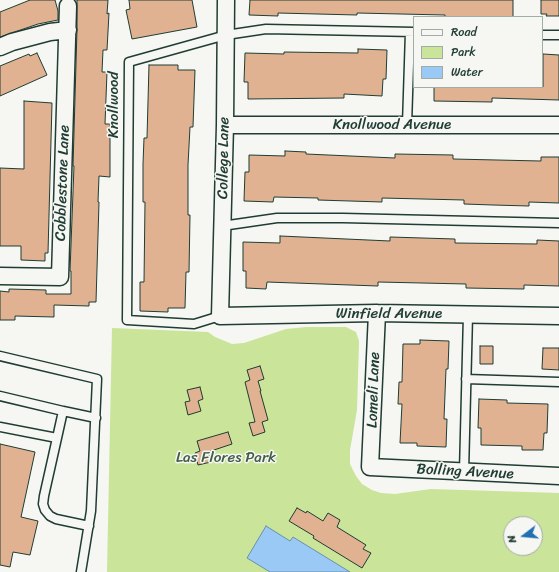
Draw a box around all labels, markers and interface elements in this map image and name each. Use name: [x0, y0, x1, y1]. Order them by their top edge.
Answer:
legend: [413, 16, 543, 88]
text: Road: [451, 21, 477, 43]
text: Park: [451, 41, 476, 63]
text: Water: [451, 61, 483, 83]
street label: Knollwood: [105, 72, 123, 138]
street label: Knollwood Avenue: [333, 116, 451, 134]
street label: College Lane: [214, 117, 234, 199]
street label: Cobblestone Lane: [52, 125, 74, 241]
street label: Winfield Avenue: [336, 305, 442, 323]
street label: Lomeli Lane: [364, 352, 384, 428]
park label: Las Flores Park: [176, 449, 276, 467]
street label: Bolling Avenue: [416, 460, 514, 484]
north arrow: [503, 516, 543, 556]
text: N: [502, 533, 522, 545]

